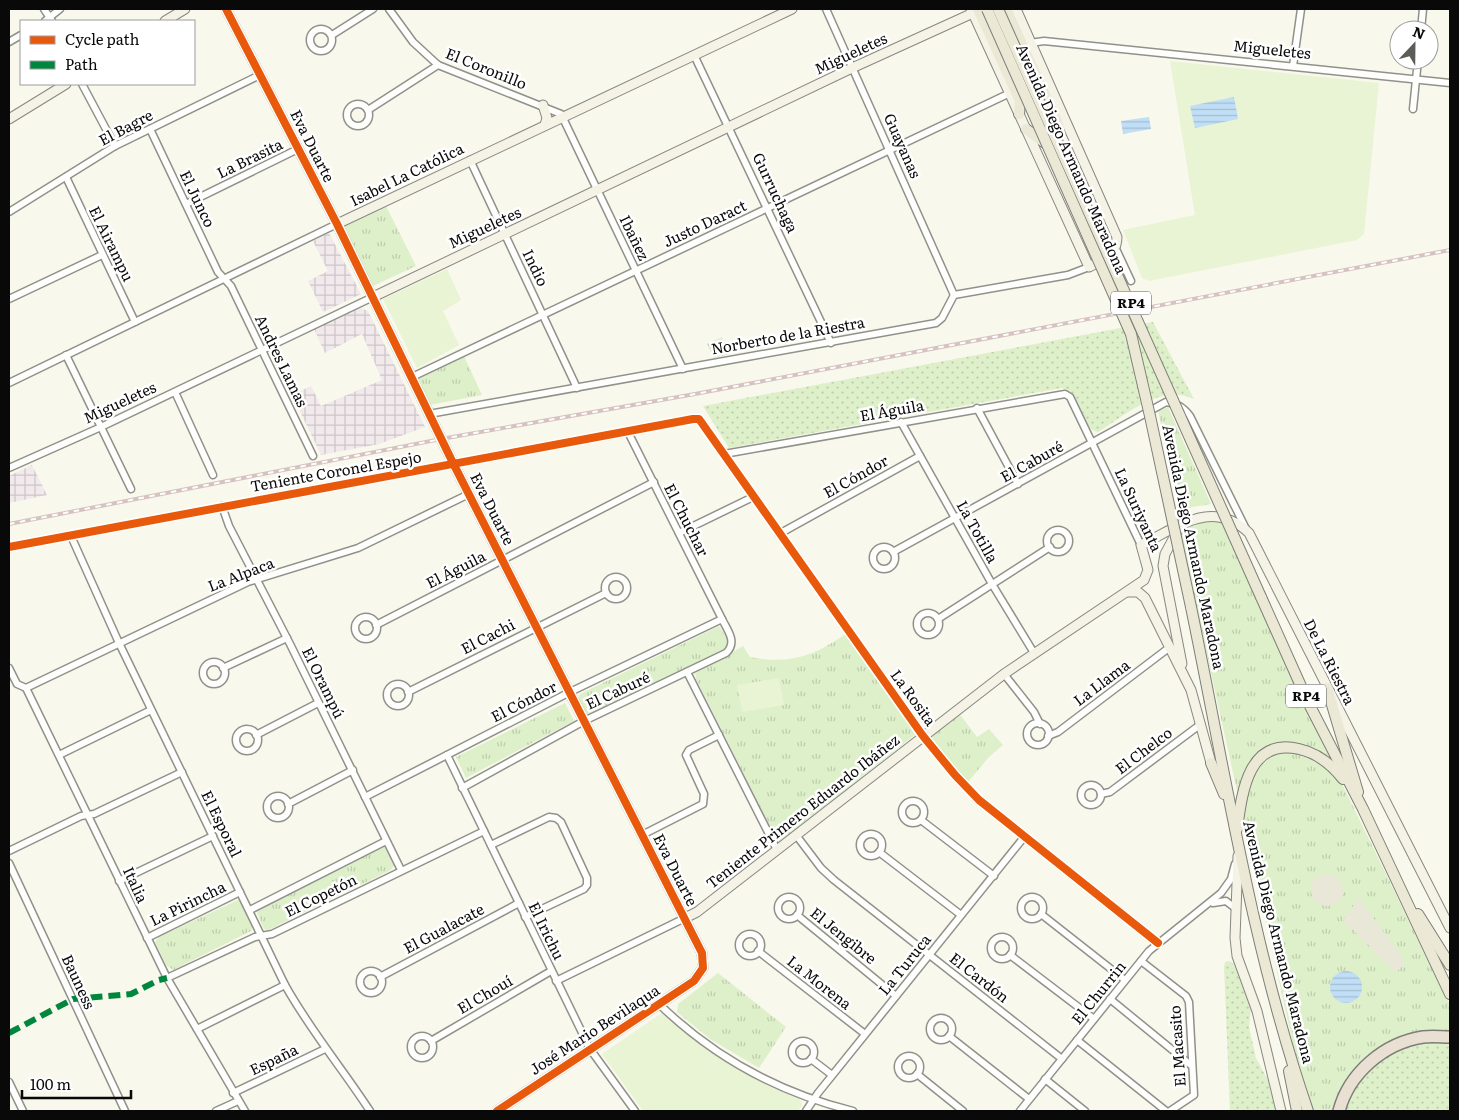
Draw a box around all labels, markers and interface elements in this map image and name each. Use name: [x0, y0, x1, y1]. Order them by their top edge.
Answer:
legend: [20, 20, 195, 85]
north arrow: [1389, 20, 1439, 70]
text: N: [1410, 21, 1429, 44]
street label: Migueletes: [810, 26, 891, 80]
text: Cycle path: [65, 27, 140, 50]
street label: Migueletes: [1232, 33, 1312, 64]
street label: Avenida Diego Armando Maradona: [1011, 40, 1134, 278]
street label: El Coronillo: [442, 41, 531, 94]
text: Path: [65, 52, 98, 75]
street label: El Bagre: [94, 103, 157, 151]
street label: Eva Duarte: [285, 105, 342, 186]
street label: Guayanas: [879, 109, 928, 182]
street label: La Brasita: [212, 131, 287, 184]
street label: Isabel La Católica: [346, 136, 468, 211]
street label: Gurruchaga: [748, 148, 805, 237]
street label: El Junco: [175, 166, 222, 231]
street label: Justo Daract: [659, 193, 750, 252]
street label: Migueletes: [444, 200, 525, 254]
street label: El Airampu: [84, 202, 141, 286]
street label: Ibañez: [614, 211, 656, 264]
street label: Indio: [517, 245, 555, 290]
road number: RP4: [1111, 292, 1151, 314]
street label: Andres Lamas: [250, 310, 315, 411]
street label: Norberto de la Riestra: [709, 310, 867, 359]
street label: Migueletes: [79, 375, 160, 429]
street label: El Águila: [858, 392, 926, 426]
street label: Avenida Diego Armando Maradona: [1157, 422, 1232, 672]
street label: El Caburé: [996, 434, 1067, 487]
street label: Teniente Coronel Espejo: [248, 444, 423, 497]
street label: El Cóndor: [819, 448, 892, 503]
street label: La Suriyanta: [1110, 464, 1169, 556]
street label: Eva Duarte: [465, 468, 522, 549]
street label: El Chuchar: [659, 479, 716, 560]
street label: La Totilla: [952, 496, 1005, 568]
street label: El Águila: [421, 543, 490, 594]
street label: La Alpaca: [204, 550, 278, 597]
street label: El Cachi: [456, 612, 518, 659]
street label: De La Riestra: [1299, 614, 1362, 709]
street label: El Orampú: [297, 643, 352, 722]
street label: La Llama: [1068, 652, 1135, 711]
street label: La Rosita: [886, 664, 943, 731]
street label: El Caburé: [581, 665, 654, 715]
street label: El Cóndor: [486, 674, 560, 727]
road number: RP4: [1286, 684, 1326, 708]
street label: El Chelco: [1110, 721, 1177, 779]
street label: Teniente Primero Eduardo Ibáñez: [700, 728, 904, 894]
street label: El Esporal: [196, 786, 248, 861]
street label: Avenida Diego Armando Maradona: [1238, 818, 1321, 1066]
street label: Eva Duarte: [648, 829, 705, 910]
street label: Italia: [118, 862, 155, 907]
street label: El Copetón: [280, 867, 360, 922]
street label: La Pirincha: [145, 874, 230, 931]
street label: El Gualacate: [399, 897, 488, 959]
street label: El Irichu: [523, 897, 572, 964]
street label: El Jengibre: [806, 901, 882, 969]
street label: La Turuca: [872, 928, 936, 1000]
street label: El Cardón: [945, 946, 1015, 1008]
street label: La Morena: [783, 949, 858, 1015]
street label: Bauness: [57, 950, 102, 1013]
street label: El Churrin: [1065, 955, 1131, 1029]
street label: El Chouí: [452, 969, 516, 1019]
street label: José Mario Bevilaqua: [524, 977, 665, 1080]
street label: El Macasito: [1162, 1004, 1191, 1088]
street label: España: [245, 1037, 302, 1080]
scale bar: [22, 1068, 131, 1100]
text: 100 m: [30, 1072, 71, 1095]

